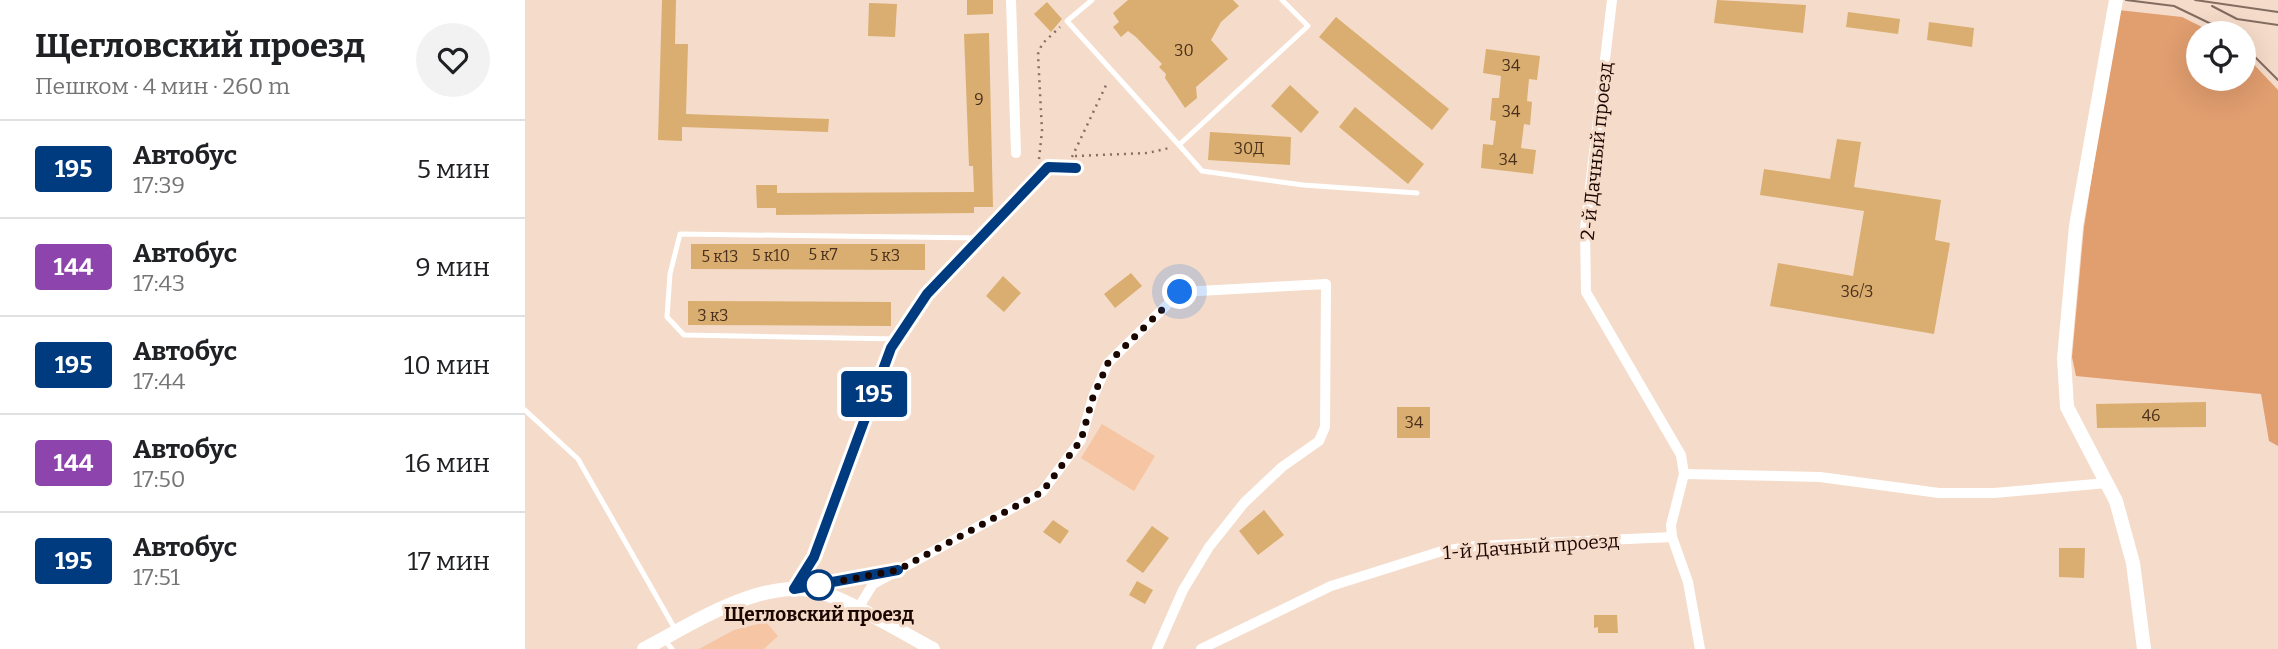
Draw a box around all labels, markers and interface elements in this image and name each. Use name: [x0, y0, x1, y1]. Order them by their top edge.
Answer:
map controls: [2186, 21, 2256, 91]
button: locate: [2186, 21, 2256, 91]
button: heart: [416, 23, 490, 97]
text: Щегловский проезд: [35, 26, 365, 66]
house number: 30: [1174, 41, 1194, 60]
house number: 34: [1502, 56, 1521, 75]
street label: 2-й Дачный проезд: [1576, 60, 1617, 241]
text: Пешком · 4 мин · 260 m: [35, 72, 290, 100]
house number: 9: [974, 90, 984, 109]
house number: 34: [1502, 102, 1521, 121]
house number: 30Д: [1234, 139, 1264, 158]
text: Автобус: [133, 140, 237, 171]
house number: 34: [1499, 150, 1518, 169]
text: 5 мин: [417, 154, 490, 185]
text: 195: [55, 155, 92, 183]
text: 17:39: [133, 171, 185, 199]
text: Автобус: [133, 238, 237, 269]
house number: 5 к7: [808, 245, 838, 264]
house number: 5 к10: [752, 246, 790, 265]
house number: 5 к3: [870, 246, 900, 265]
house number: 5 к13: [702, 247, 738, 266]
text: 9 мин: [416, 252, 490, 283]
text: 144: [54, 253, 93, 281]
text: 17:43: [133, 269, 185, 297]
your location: [1162, 274, 1197, 309]
house number: 36/3: [1841, 282, 1873, 301]
house number: 3 к3: [698, 306, 728, 325]
text: Автобус: [133, 336, 237, 367]
text: 10 мин: [404, 350, 490, 381]
text: 195: [55, 351, 92, 379]
text: 17:44: [133, 367, 186, 395]
line badge: 195: [834, 371, 914, 417]
text: 195: [855, 380, 893, 408]
house number: 46: [2142, 406, 2160, 425]
house number: 34: [1405, 413, 1424, 432]
text: Автобус: [133, 434, 237, 465]
text: 16 мин: [405, 448, 490, 479]
text: 144: [54, 449, 93, 477]
text: 17:50: [133, 465, 186, 493]
street label: 1-й Дачный проезд: [1442, 529, 1620, 564]
text: Автобус: [133, 532, 237, 563]
text: 17 мин: [408, 546, 490, 577]
text: 195: [55, 547, 92, 575]
text: 17:51: [133, 563, 180, 591]
marker: Щегловский проезд: [804, 570, 834, 600]
place label: Щегловский проезд: [724, 603, 914, 626]

